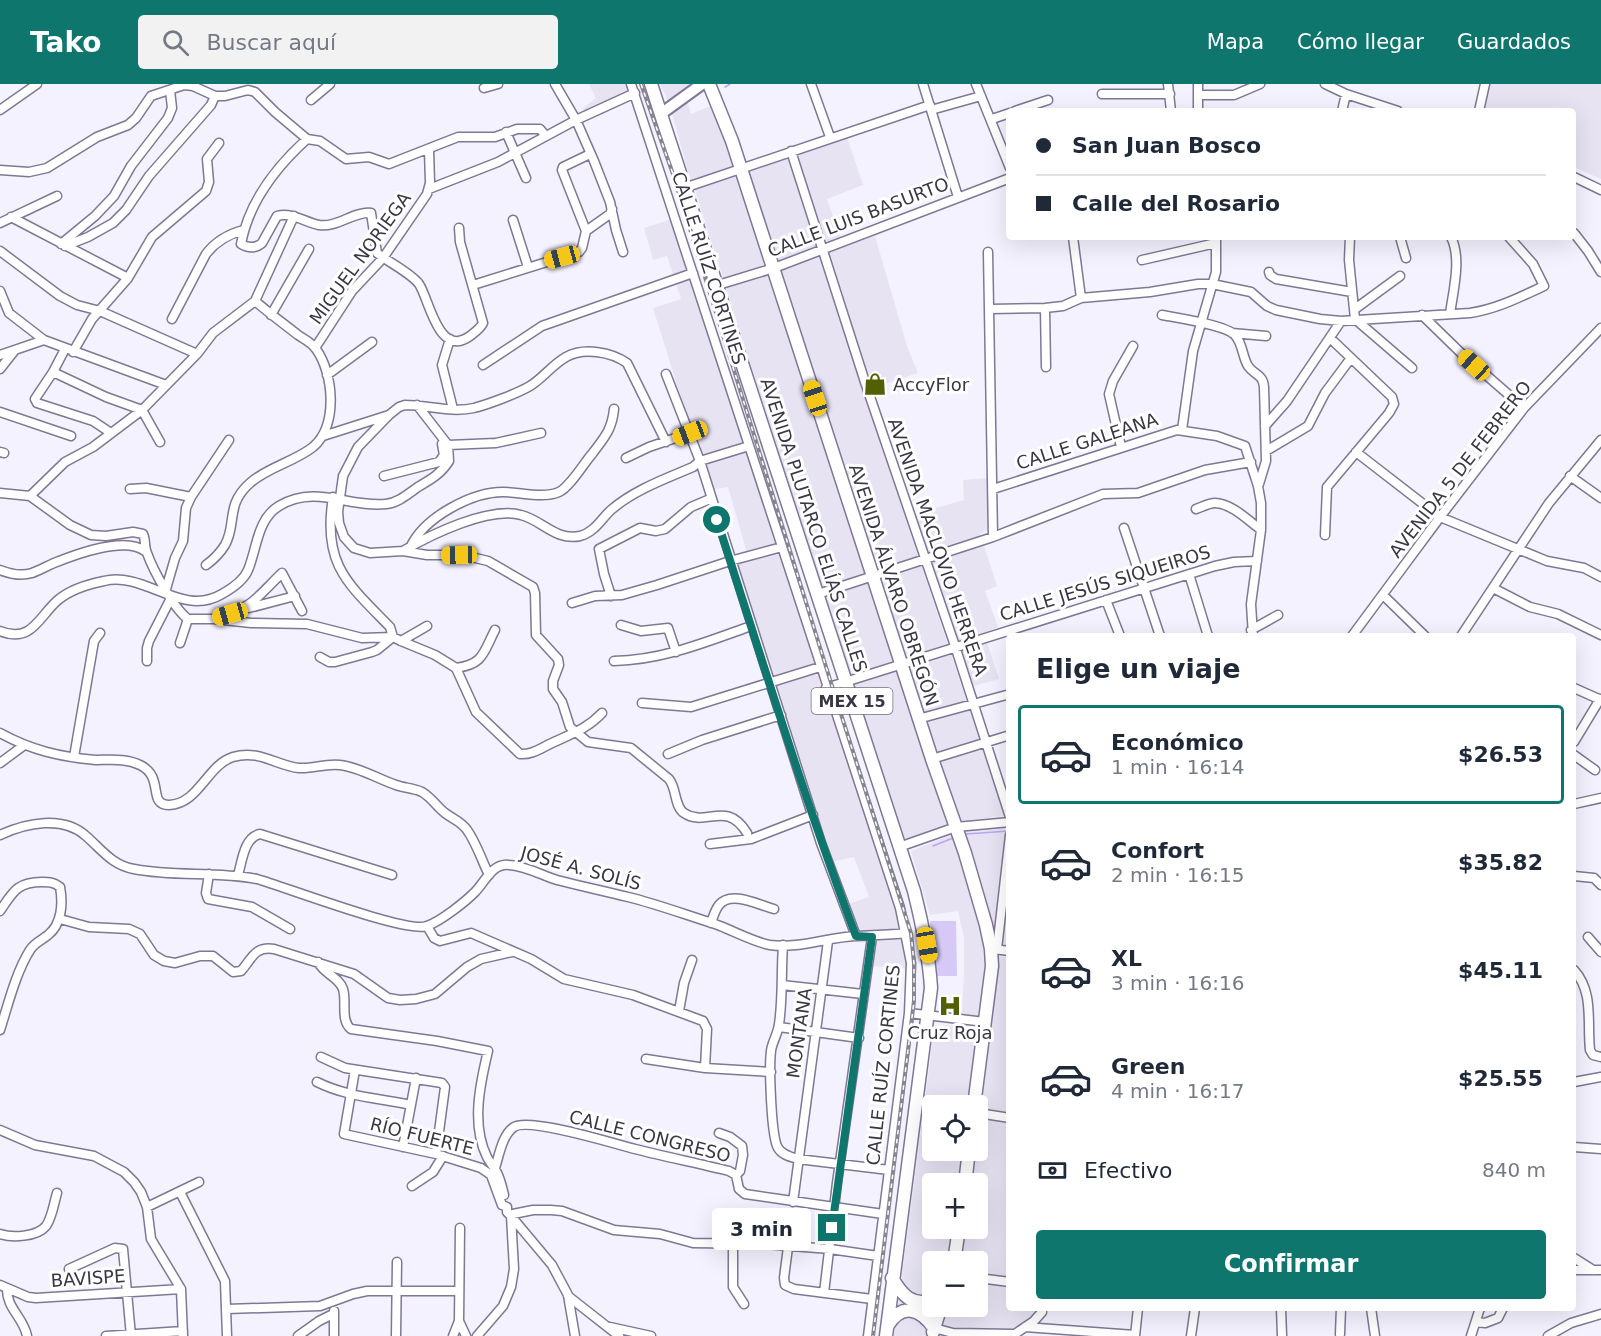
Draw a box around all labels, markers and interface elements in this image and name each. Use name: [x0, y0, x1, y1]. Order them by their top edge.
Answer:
search box: [138, 15, 558, 69]
text: Tako: [30, 26, 102, 59]
icon: search: [159, 26, 192, 59]
text: Buscar aquí: [207, 30, 336, 55]
text: Mapa: [1207, 30, 1264, 54]
text: Cómo llegar: [1297, 30, 1424, 54]
text: Guardados: [1457, 30, 1571, 54]
text: San Juan Bosco: [1072, 133, 1261, 158]
street label: CALLE RUÍZ CORTINES: [668, 169, 750, 367]
street label: CALLE LUIS BASURTO: [764, 173, 952, 261]
street label: MIGUEL NORIEGA: [305, 187, 415, 328]
text: Calle del Rosario: [1072, 191, 1280, 216]
car: [542, 244, 582, 270]
car: [1455, 346, 1493, 384]
shop icon: AccyFlor: [862, 371, 888, 397]
place label: AccyFlor: [893, 374, 970, 395]
street label: AVENIDA PLUTARCO ELÍAS CALLES: [756, 375, 872, 675]
street label: AVENIDA 5 DE FEBRERO: [1385, 377, 1535, 561]
car: [801, 378, 829, 418]
street label: CALLE GALEANA: [1013, 408, 1161, 474]
street label: AVENIDA MACLOVIO HERRERA: [884, 415, 992, 679]
car: [670, 418, 710, 448]
street label: AVENIDA ÁLVARO OBREGÓN: [845, 461, 943, 709]
route start: [703, 506, 730, 533]
street label: CALLE JESÚS SIQUEIROS: [997, 541, 1213, 625]
car: [441, 546, 477, 564]
car: [210, 600, 250, 628]
text: Elige un viaje: [1036, 653, 1240, 684]
road number: MEX 15: [812, 688, 892, 714]
icon: car: [1039, 728, 1093, 782]
text: Económico: [1111, 730, 1244, 755]
text: $26.53: [1458, 742, 1543, 767]
text: 1 min · 16:14: [1111, 755, 1245, 779]
icon: car: [1039, 836, 1093, 890]
text: Confort: [1111, 838, 1204, 863]
street label: JOSÉ A. SOLÍS: [518, 842, 644, 894]
text: $35.82: [1458, 850, 1543, 875]
text: 2 min · 16:15: [1111, 863, 1245, 887]
car: [915, 926, 939, 964]
icon: car: [1039, 944, 1093, 998]
text: XL: [1111, 946, 1142, 971]
text: $45.11: [1458, 958, 1543, 983]
street label: CALLE RUÍZ CORTINES: [862, 964, 904, 1166]
text: 3 min · 16:16: [1111, 971, 1245, 995]
street label: MONTANA: [782, 986, 816, 1079]
hospital icon: Cruz Roja: [937, 993, 963, 1019]
place label: Cruz Roja: [907, 1022, 993, 1043]
icon: car: [1039, 1052, 1093, 1106]
text: Green: [1111, 1054, 1185, 1079]
text: $25.55: [1458, 1066, 1543, 1091]
text: 4 min · 16:17: [1111, 1079, 1245, 1103]
map controls: [922, 1095, 988, 1317]
button: locate: [922, 1095, 988, 1161]
street label: CALLE CONGRESO: [567, 1106, 733, 1166]
street label: RÍO FUERTE: [368, 1113, 476, 1159]
icon: cash: [1036, 1154, 1069, 1187]
text: Efectivo: [1084, 1158, 1173, 1183]
text: 840 m: [1482, 1158, 1546, 1182]
button: +: [922, 1173, 988, 1239]
callout: 3 min: [712, 1207, 811, 1249]
route end: [818, 1214, 845, 1241]
text: 3 min: [730, 1217, 793, 1241]
button: Confirmar: [1036, 1230, 1546, 1299]
button: −: [922, 1251, 988, 1317]
street label: BAVISPE: [50, 1265, 126, 1291]

